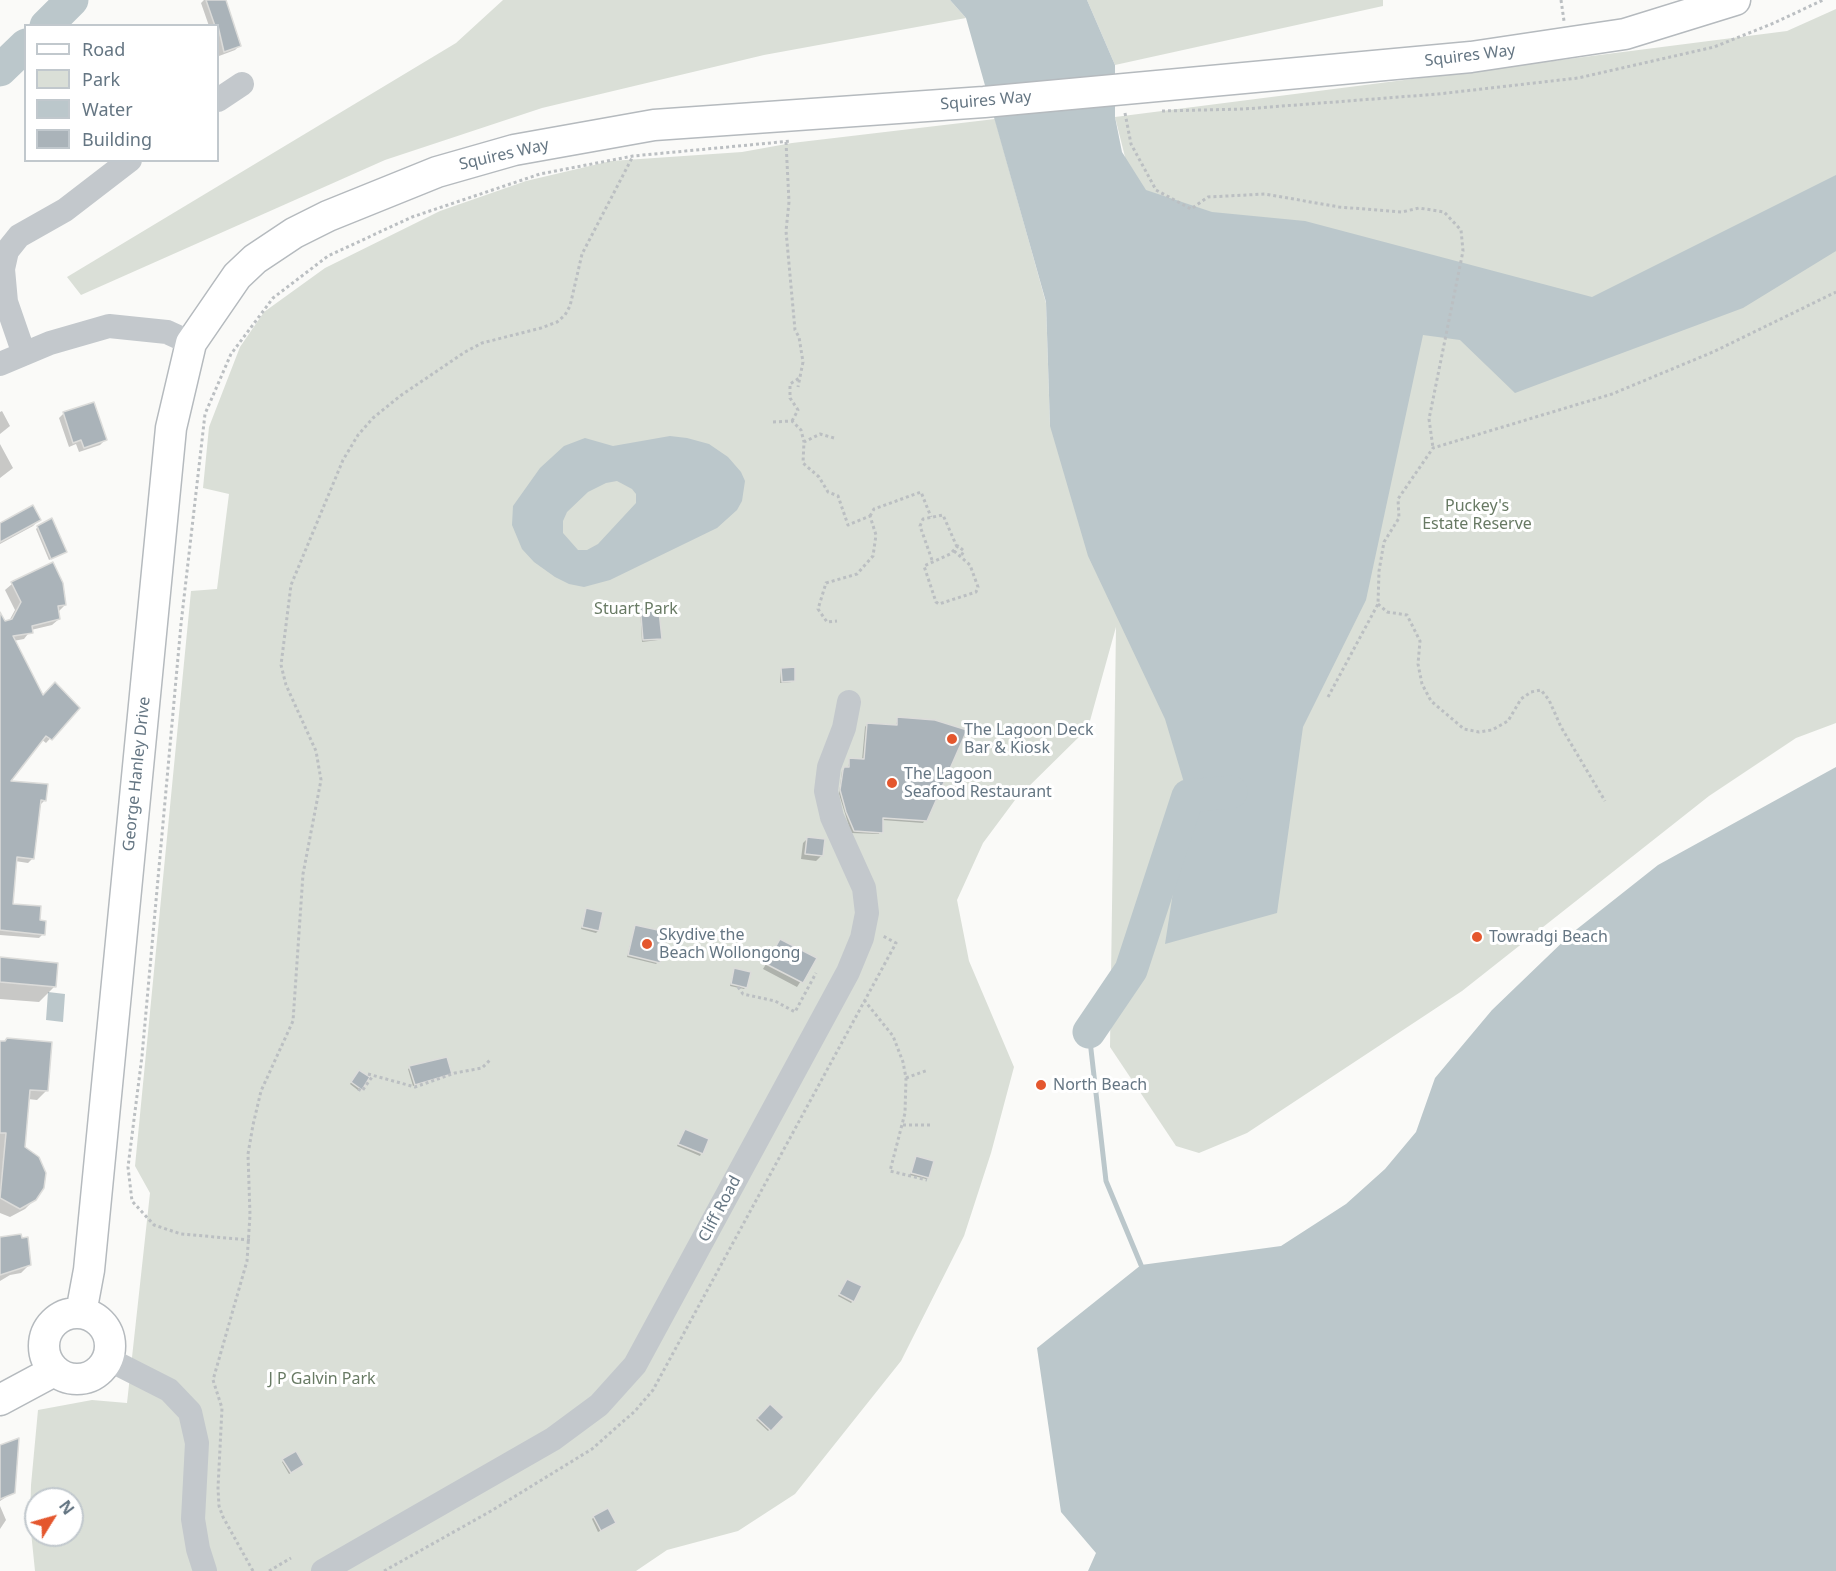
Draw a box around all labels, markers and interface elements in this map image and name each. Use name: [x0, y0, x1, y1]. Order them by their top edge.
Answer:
legend: [24, 24, 219, 162]
text: Road: [82, 37, 125, 61]
street label: Squires Way: [1423, 41, 1517, 71]
text: Park: [82, 67, 120, 91]
street label: Squires Way: [940, 87, 1032, 115]
text: Water: [82, 97, 133, 121]
text: Building: [82, 127, 152, 151]
street label: Squires Way: [457, 135, 551, 175]
park label: Puckey's Estate Reserve: [1422, 496, 1532, 534]
park label: Stuart Park: [594, 599, 678, 619]
street label: George Hanley Drive: [119, 696, 155, 852]
place label: The Lagoon Deck Bar & Kiosk: [964, 720, 1094, 758]
marker: The Lagoon Deck Bar & Kiosk: [945, 732, 959, 746]
place label: The Lagoon Seafood Restaurant: [904, 764, 1052, 802]
marker: The Lagoon Seafood Restaurant: [885, 776, 899, 790]
place label: Skydive the Beach Wollongong: [659, 925, 800, 963]
place label: Towradgi Beach: [1489, 927, 1608, 947]
marker: Towradgi Beach: [1470, 930, 1484, 944]
marker: Skydive the Beach Wollongong: [640, 937, 654, 951]
place label: North Beach: [1053, 1075, 1147, 1095]
marker: North Beach: [1034, 1078, 1048, 1092]
street label: Cliff Road: [695, 1173, 745, 1245]
park label: J P Galvin Park: [268, 1369, 376, 1389]
north arrow: [24, 1487, 84, 1547]
text: N: [54, 1496, 79, 1519]

